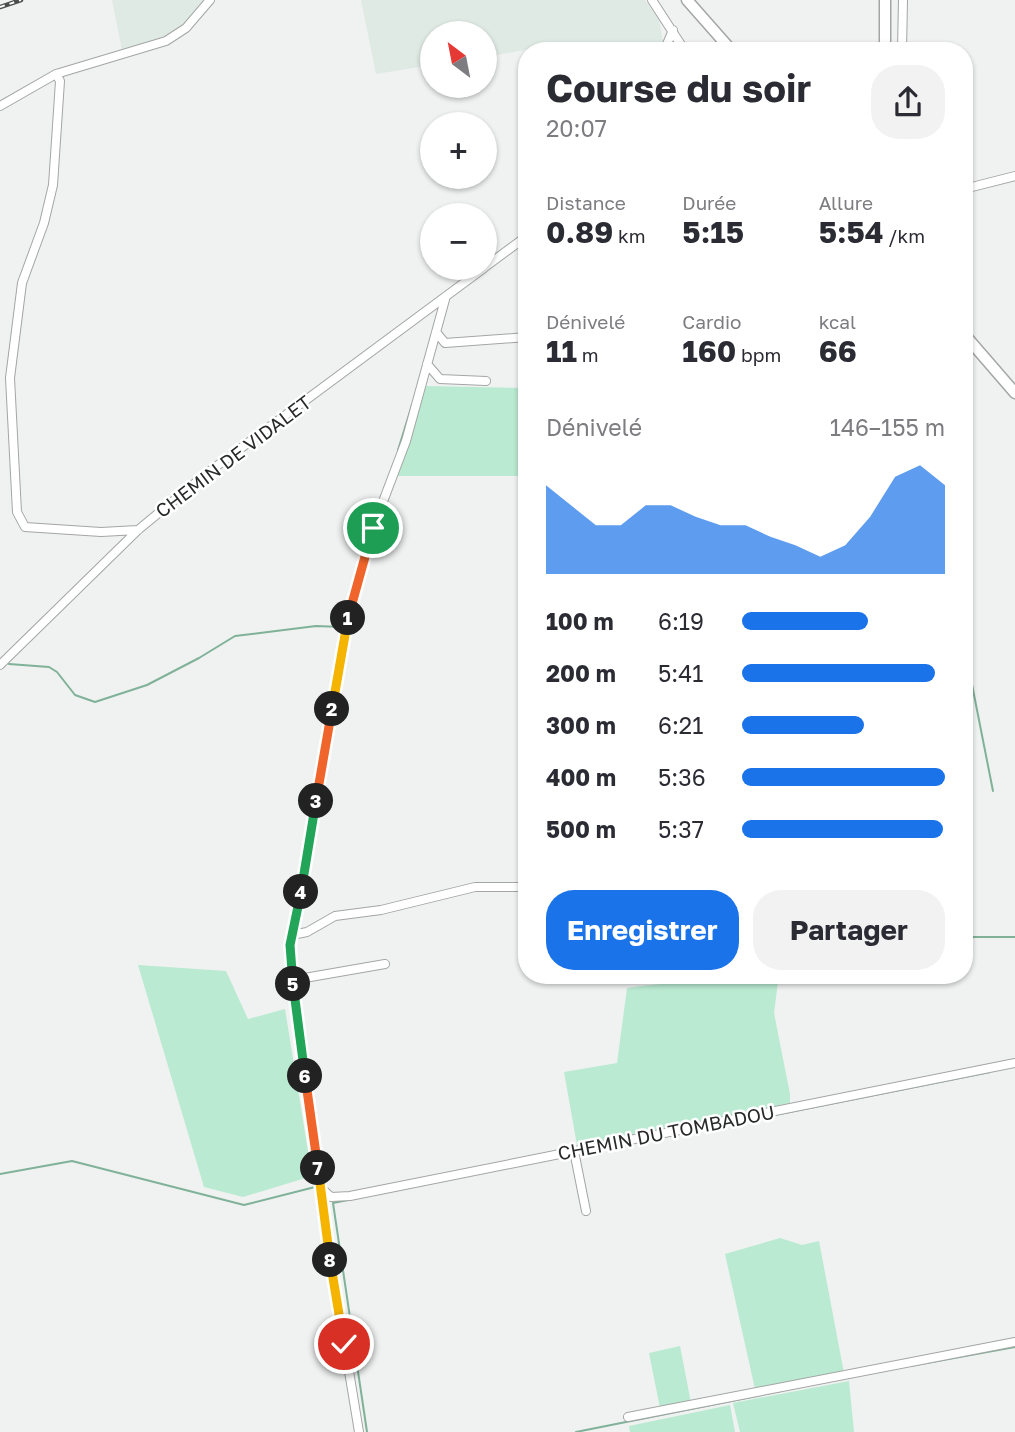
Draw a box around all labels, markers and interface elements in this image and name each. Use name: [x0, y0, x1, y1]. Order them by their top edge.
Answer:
north arrow: [420, 21, 497, 98]
map controls: [420, 21, 497, 280]
text: Course du soir: [546, 65, 811, 110]
button: share: [871, 65, 945, 139]
button: +: [420, 112, 497, 189]
text: 20:07: [546, 114, 607, 142]
text: Distance: [546, 191, 626, 214]
text: Durée: [682, 191, 736, 214]
text: Allure: [819, 191, 873, 214]
button: −: [420, 203, 497, 280]
text: 0.89: [546, 214, 613, 250]
text: 5:15: [682, 214, 744, 250]
text: 5:54: [819, 214, 884, 250]
text: km: [613, 224, 646, 247]
text: /km: [884, 224, 925, 247]
text: Dénivelé: [546, 310, 625, 333]
text: Cardio: [682, 310, 741, 333]
text: kcal: [819, 310, 856, 333]
text: 11: [546, 333, 577, 369]
text: 160: [682, 333, 736, 369]
text: 66: [819, 333, 857, 369]
text: m: [577, 343, 598, 366]
text: bpm: [736, 343, 781, 366]
street label: CHEMIN DE VIDALET: [151, 390, 315, 522]
text: Dénivelé: [546, 413, 642, 441]
text: 146–155 m: [830, 413, 945, 441]
pin: [343, 498, 403, 558]
icon: arrive: [354, 509, 392, 547]
pin: 1: [330, 600, 366, 636]
text: 1: [343, 606, 352, 629]
text: 100 m: [546, 607, 614, 635]
text: 6:19: [658, 607, 704, 635]
text: 200 m: [546, 659, 616, 687]
text: 5:41: [658, 659, 703, 687]
pin: 2: [314, 692, 350, 726]
text: 2: [326, 697, 337, 720]
text: 300 m: [546, 711, 616, 739]
text: 6:21: [658, 711, 703, 739]
text: 400 m: [546, 763, 616, 791]
text: 5:36: [658, 763, 706, 791]
pin: 3: [298, 784, 334, 818]
text: 3: [310, 789, 321, 812]
text: 500 m: [546, 815, 616, 843]
text: 5:37: [658, 815, 704, 843]
pin: 4: [284, 874, 318, 910]
text: 4: [295, 880, 306, 903]
button: Enregistrer: [546, 890, 739, 970]
button: Partager: [753, 890, 945, 970]
pin: 5: [276, 967, 310, 1002]
text: 5: [287, 972, 298, 995]
pin: 6: [288, 1058, 322, 1094]
text: 6: [298, 1064, 311, 1087]
street label: CHEMIN DU TOMBADOU: [556, 1100, 776, 1164]
pin: 7: [300, 1150, 336, 1186]
text: 7: [312, 1156, 323, 1179]
pin: 8: [312, 1242, 348, 1278]
text: 8: [323, 1248, 336, 1271]
pin: [314, 1314, 374, 1374]
icon: check: [325, 1325, 363, 1363]

